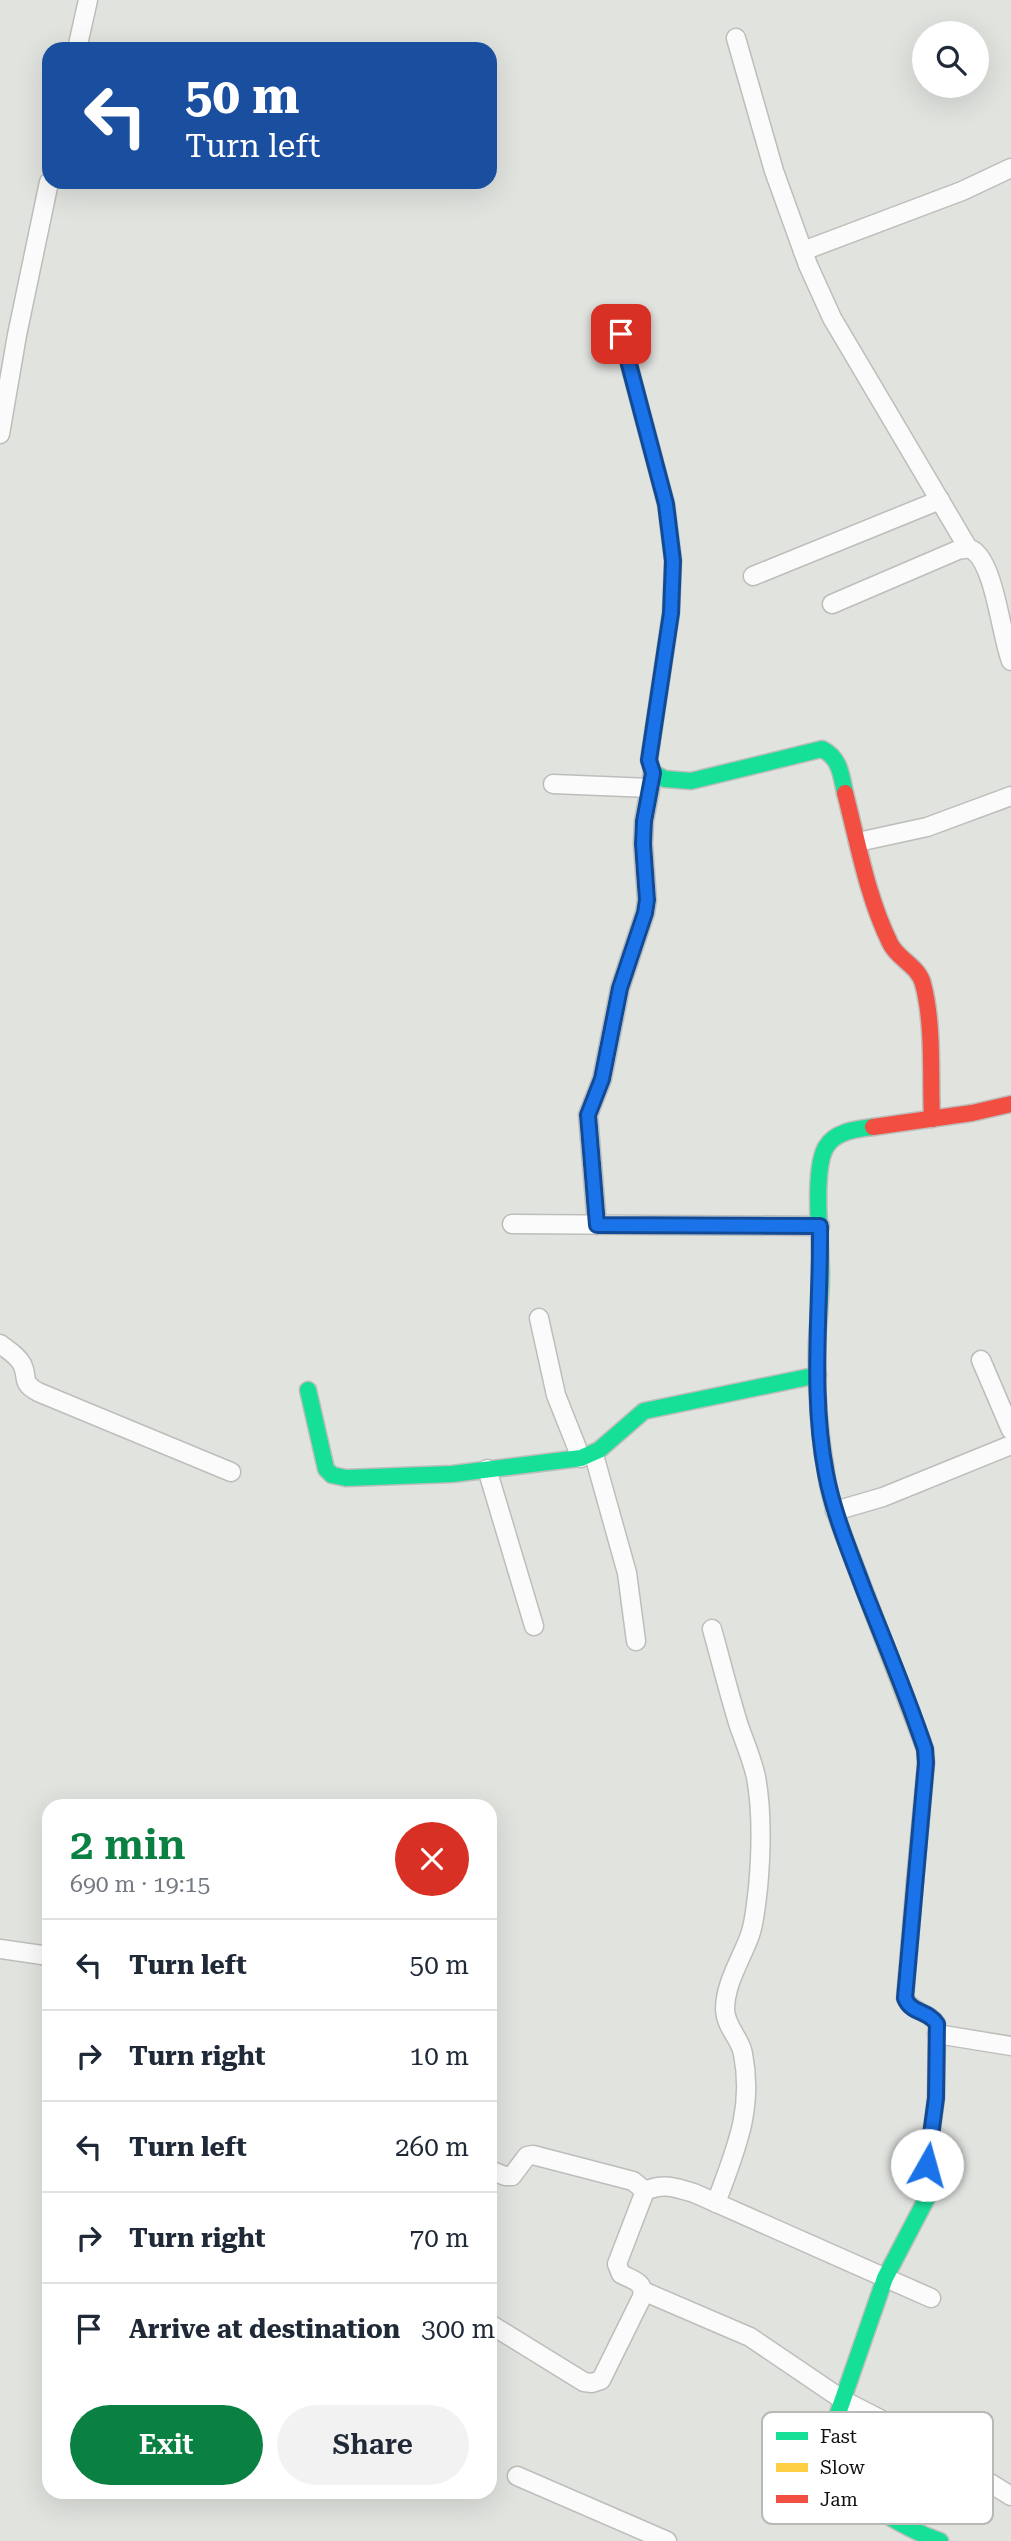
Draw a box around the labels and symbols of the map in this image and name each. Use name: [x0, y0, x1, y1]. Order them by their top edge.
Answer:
pin: [591, 304, 651, 364]
position arrow: [890, 2128, 964, 2202]
legend: [762, 2412, 993, 2524]
text: Fast: [820, 2425, 857, 2448]
text: Slow: [820, 2456, 865, 2479]
text: Jam: [820, 2488, 858, 2511]

